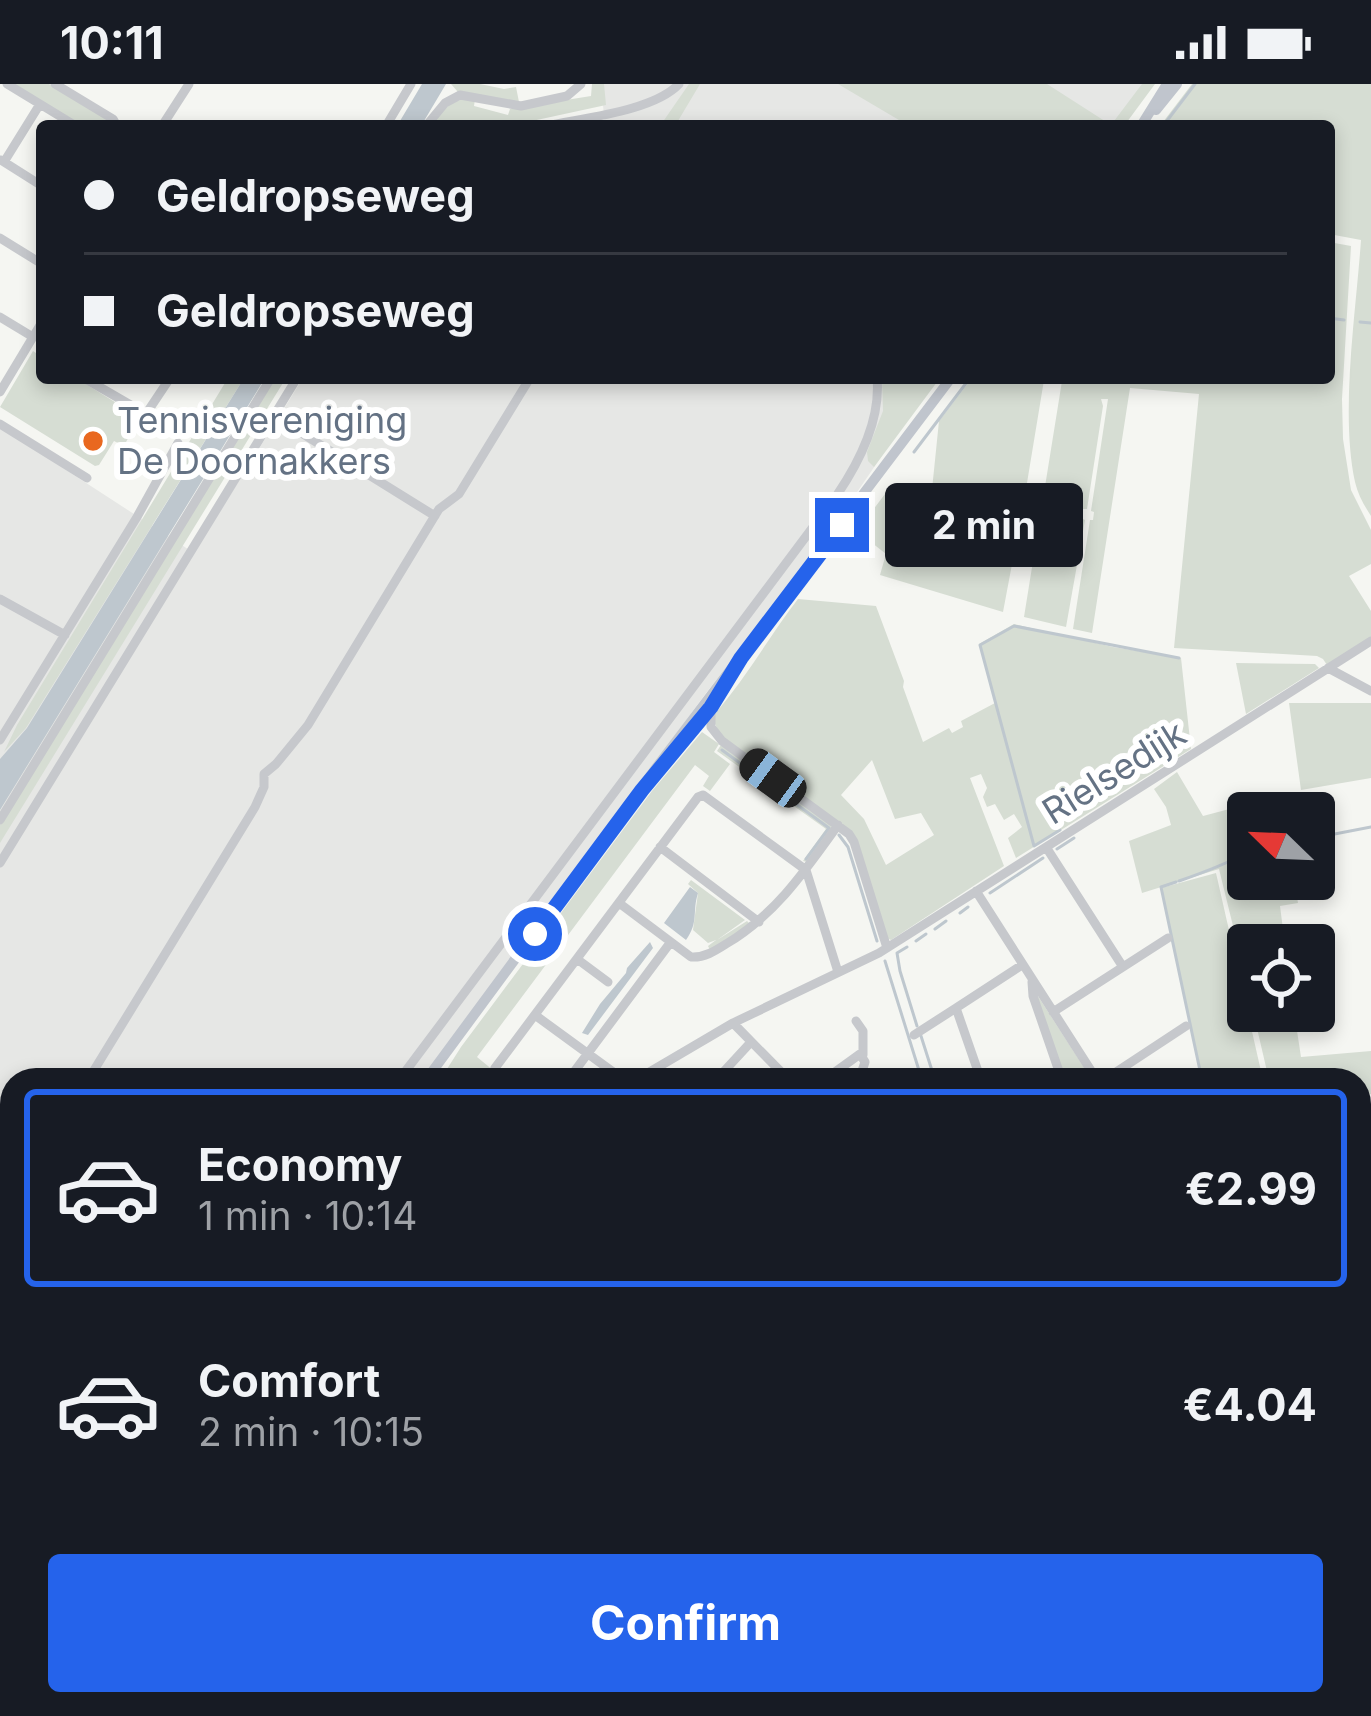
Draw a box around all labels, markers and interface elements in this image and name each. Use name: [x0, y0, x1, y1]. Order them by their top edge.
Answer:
text: 10:11: [60, 15, 164, 70]
text: Geldropseweg: [156, 168, 475, 223]
text: Geldropseweg: [156, 283, 475, 338]
place label: Tennisvereniging De Doornakkers: [117, 398, 407, 483]
marker: Tennisvereniging De Doornakkers: [80, 428, 106, 454]
callout: 2 min: [884, 483, 1082, 567]
route end: [815, 498, 869, 552]
text: 2 min: [932, 501, 1036, 548]
street label: Rielsedijk: [1034, 711, 1194, 833]
car: [733, 742, 813, 814]
north arrow: [1227, 792, 1335, 900]
map controls: [1227, 792, 1335, 1032]
route start: [508, 907, 562, 961]
button: locate: [1227, 924, 1335, 1032]
icon: car: [54, 1134, 162, 1242]
text: Economy: [198, 1137, 402, 1192]
text: €2.99: [1185, 1161, 1317, 1216]
text: 1 min · 10:14: [198, 1192, 417, 1239]
icon: car: [54, 1350, 162, 1458]
text: Comfort: [198, 1353, 380, 1408]
text: €4.04: [1183, 1377, 1317, 1432]
text: 2 min · 10:15: [198, 1408, 424, 1455]
button: Confirm: [48, 1554, 1323, 1692]

